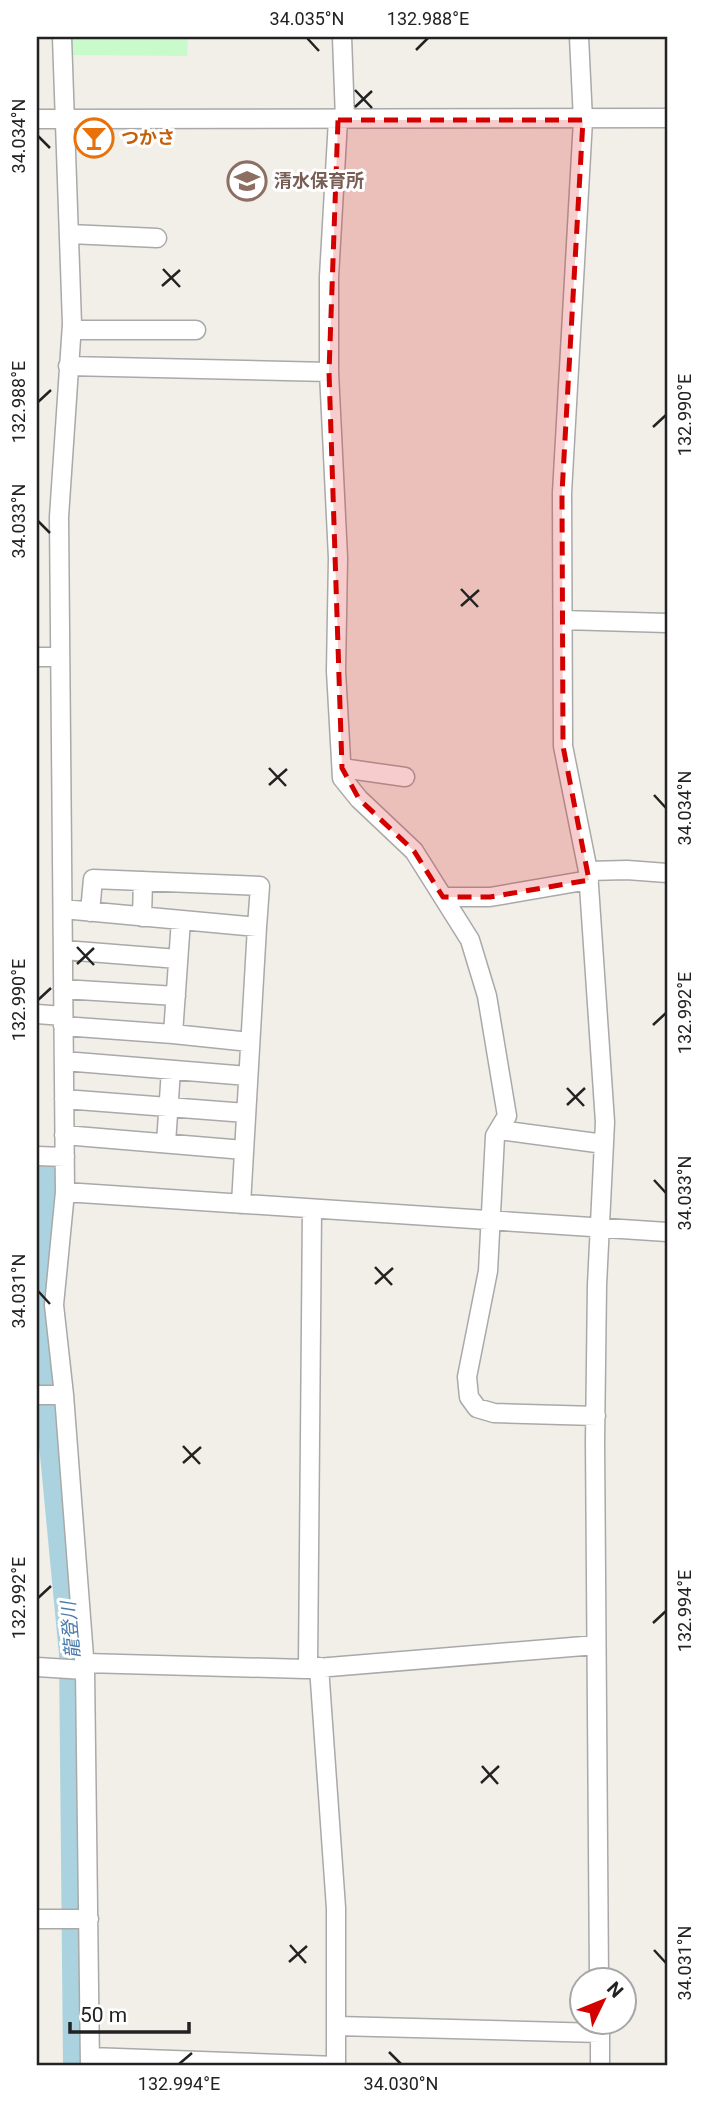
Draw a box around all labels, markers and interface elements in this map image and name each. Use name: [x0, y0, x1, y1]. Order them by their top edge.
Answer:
text: 34.035°N: [270, 8, 344, 29]
text: 132.988°E: [387, 8, 469, 29]
text: 34.034°N: [8, 99, 29, 173]
bar icon: つかさ: [73, 117, 115, 159]
place label: つかさ: [121, 127, 175, 148]
school or university icon: 清水保育所: [226, 160, 268, 202]
place label: 清水保育所: [274, 170, 364, 191]
text: 132.988°E: [8, 361, 29, 443]
text: 132.990°E: [674, 374, 695, 456]
text: 34.033°N: [8, 484, 29, 558]
text: 34.034°N: [674, 771, 695, 845]
text: 132.990°E: [8, 959, 29, 1041]
text: 132.992°E: [674, 972, 695, 1054]
text: 34.033°N: [674, 1156, 695, 1230]
text: 34.031°N: [8, 1254, 29, 1328]
text: 132.992°E: [8, 1557, 29, 1639]
text: 132.994°E: [674, 1570, 695, 1652]
water label: 龍登川: [56, 1599, 84, 1659]
text: 34.031°N: [674, 1926, 695, 2000]
north arrow: [568, 1966, 638, 2036]
text: N: [602, 1977, 628, 2002]
scale bar: [70, 1991, 189, 2035]
text: 50 m: [80, 2003, 127, 2027]
text: 132.994°E: [138, 2073, 220, 2094]
text: 34.030°N: [364, 2073, 438, 2094]

